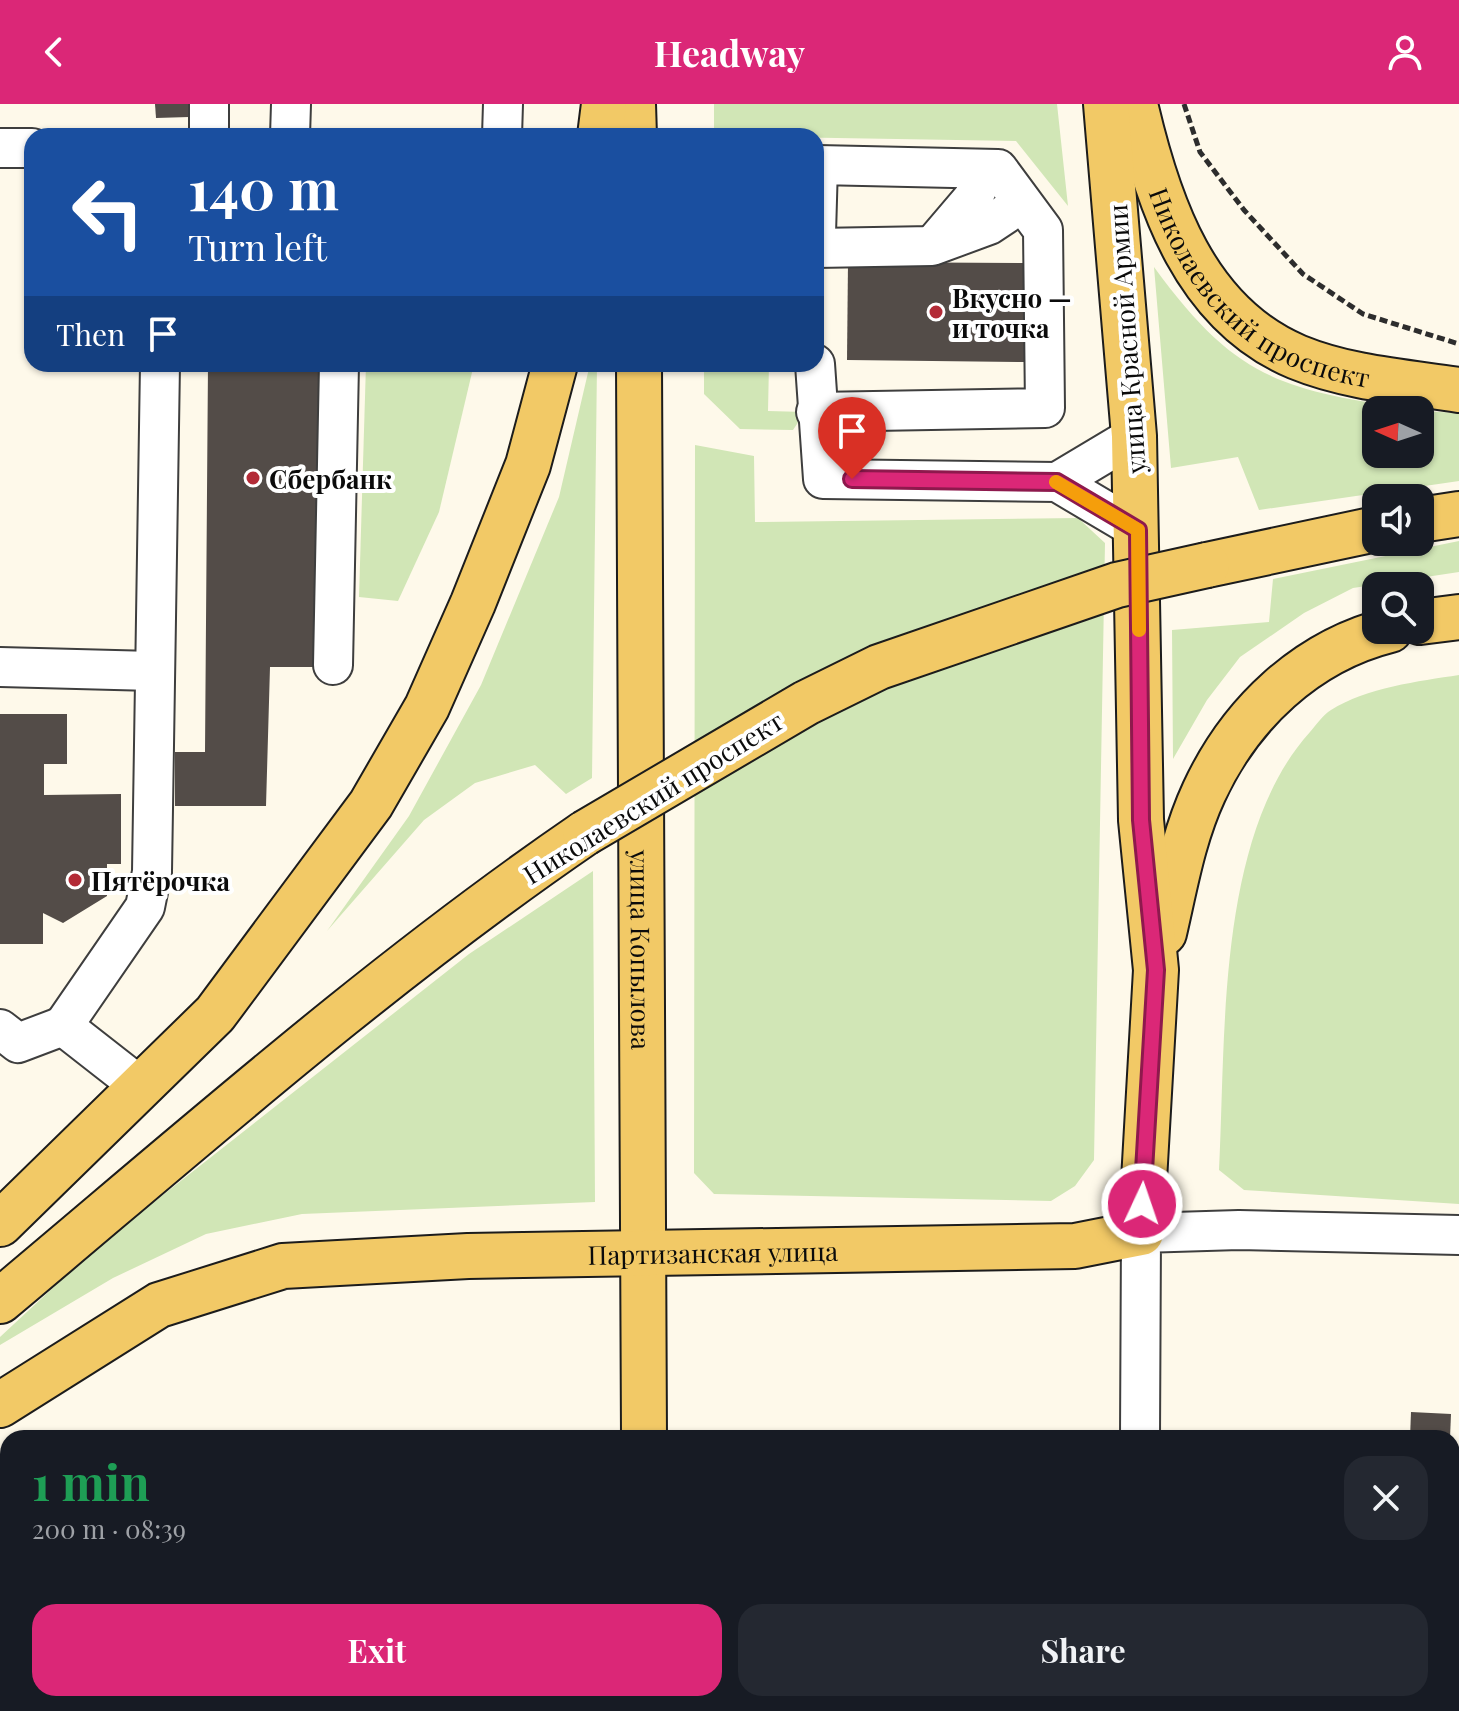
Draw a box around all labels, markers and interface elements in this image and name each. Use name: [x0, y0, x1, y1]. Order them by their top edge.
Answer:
text: Headway: [654, 28, 805, 76]
icon: back: [32, 30, 76, 74]
icon: person: [1383, 30, 1427, 74]
text: 140 m: [188, 150, 339, 225]
icon: left: [56, 160, 160, 264]
street label: Николаевский проспект: [1142, 182, 1373, 394]
street label: улица Красной Армии: [1099, 203, 1153, 476]
text: Turn left: [188, 222, 327, 270]
place label: Вкусно — и точка: [952, 280, 1072, 345]
marker: Вкусно — и точка: [927, 303, 945, 321]
icon: arrive: [141, 312, 185, 356]
text: Then: [56, 314, 125, 354]
north arrow: [1362, 396, 1434, 468]
map controls: [1362, 396, 1434, 644]
pin: [818, 397, 886, 479]
icon: arrive: [830, 409, 874, 453]
place label: Сбербанк: [269, 461, 392, 496]
marker: Сбербанк: [244, 469, 262, 487]
button: sound: [1362, 484, 1434, 556]
button: search: [1362, 572, 1434, 644]
street label: Николаевский проспект: [516, 703, 790, 891]
street label: улица Копылова: [624, 849, 660, 1050]
place label: Пятёрочка: [91, 863, 230, 898]
marker: Пятёрочка: [66, 871, 84, 889]
position arrow: [1100, 1162, 1184, 1246]
street label: Партизанская улица: [587, 1232, 838, 1272]
text: 1 min: [32, 1449, 150, 1513]
button: close: [1344, 1456, 1428, 1540]
text: 200 m · 08:39: [32, 1511, 186, 1546]
button: Exit: [32, 1604, 722, 1696]
button: Share: [738, 1604, 1428, 1696]

